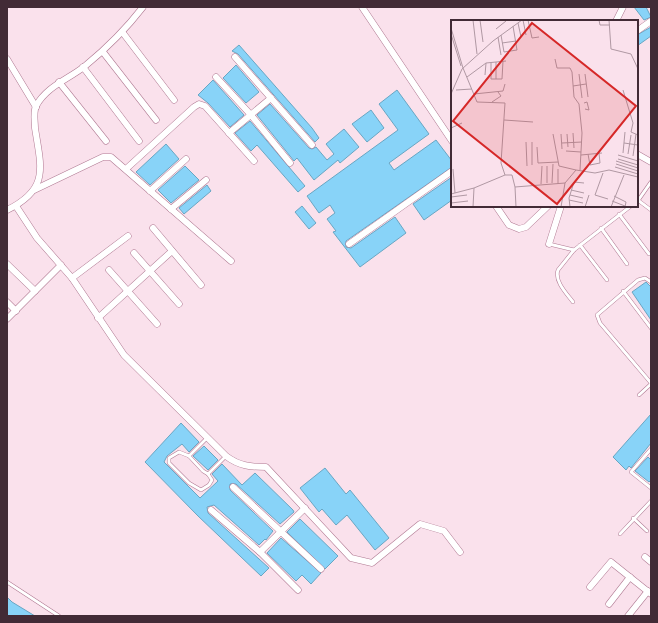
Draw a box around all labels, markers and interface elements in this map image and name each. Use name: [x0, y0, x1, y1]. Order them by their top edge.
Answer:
inset map: [451, 20, 638, 207]

